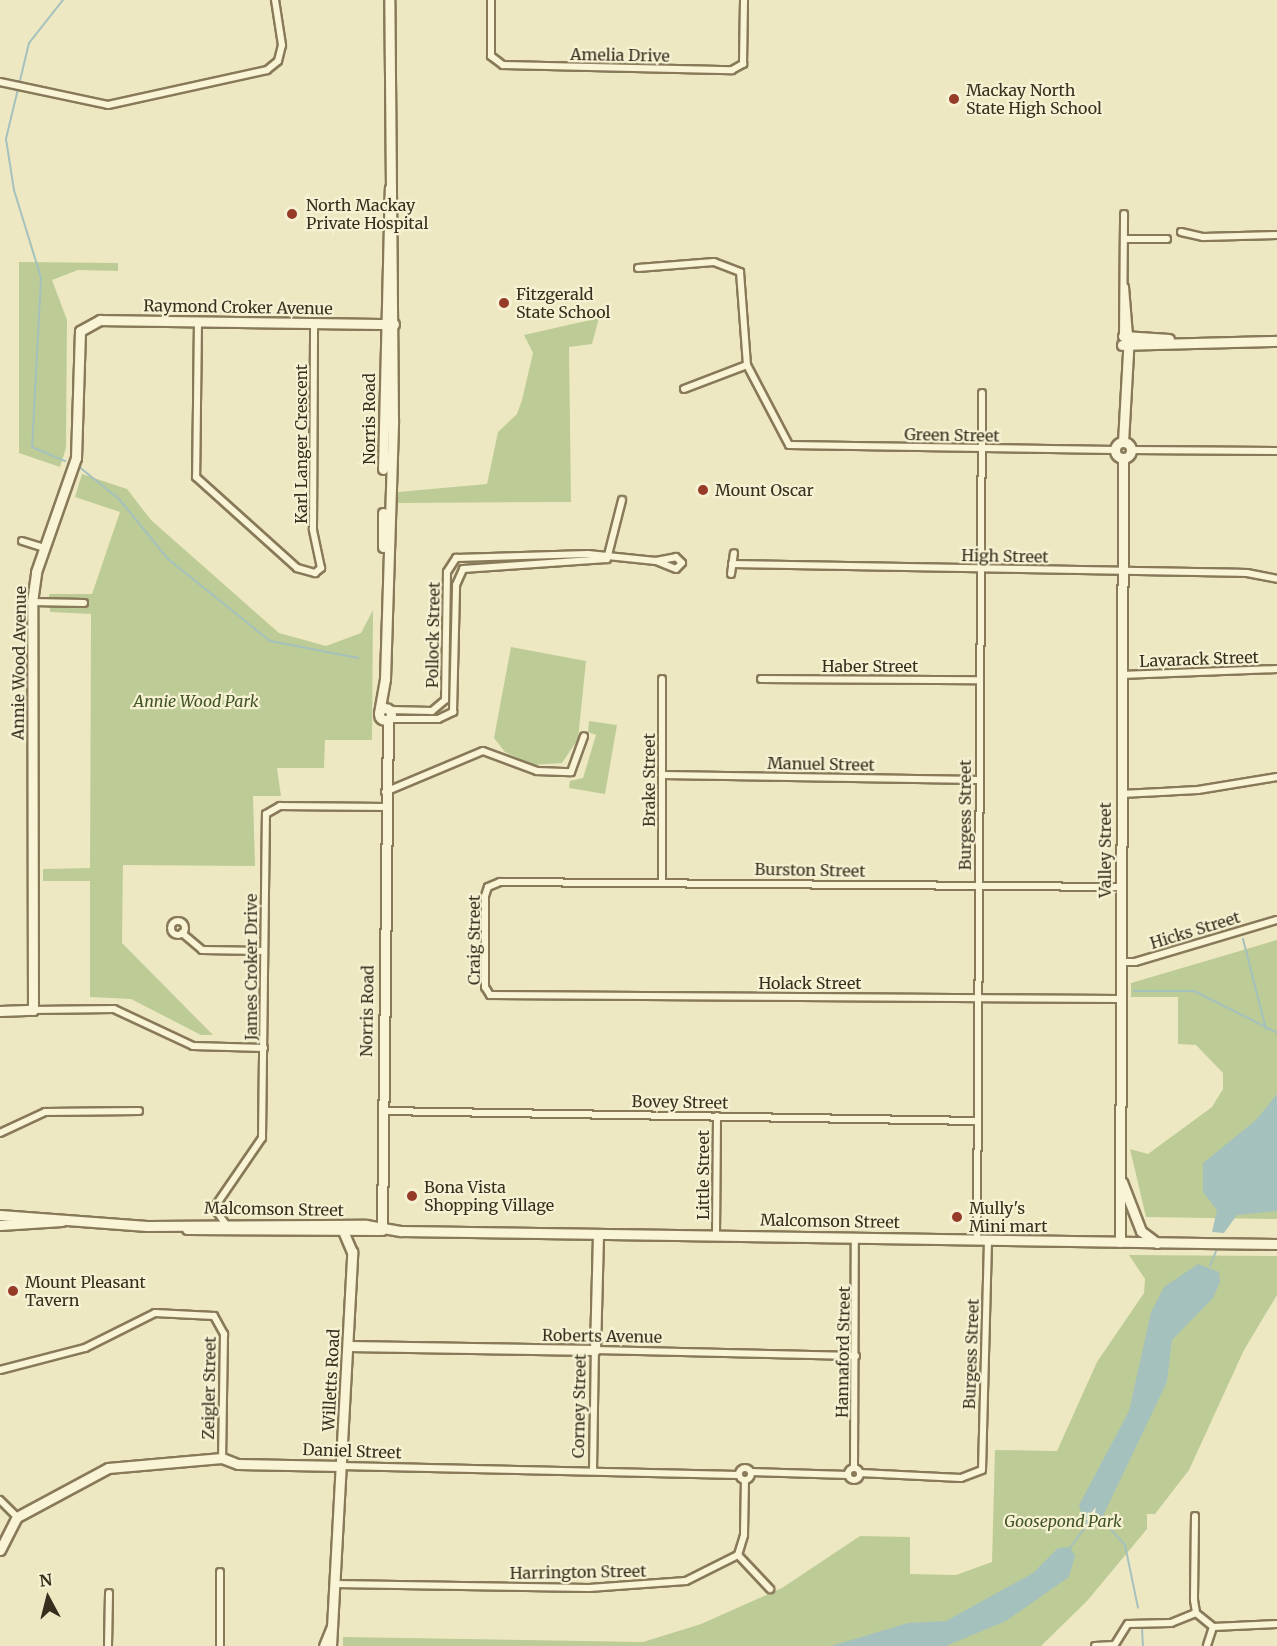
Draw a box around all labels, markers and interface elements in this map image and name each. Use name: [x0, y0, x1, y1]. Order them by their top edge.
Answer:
street label: Amelia Drive: [570, 45, 670, 65]
place label: Mackay North State High School: [966, 80, 1102, 118]
marker: Mackay North State High School: [947, 92, 961, 106]
place label: North Mackay Private Hospital: [306, 195, 428, 233]
marker: North Mackay Private Hospital: [283, 205, 301, 223]
place label: Fitzgerald State School: [516, 284, 610, 322]
street label: Raymond Croker Avenue: [143, 296, 333, 318]
marker: Fitzgerald State School: [497, 296, 511, 310]
street label: Karl Langer Crescent: [291, 364, 311, 524]
street label: Norris Road: [359, 373, 379, 465]
street label: Green Street: [904, 425, 1000, 445]
place label: Mount Oscar: [715, 480, 814, 500]
marker: Mount Oscar: [696, 483, 710, 497]
street label: High Street: [961, 546, 1049, 566]
street label: Pollock Street: [422, 582, 444, 688]
street label: Annie Wood Avenue: [8, 586, 30, 740]
street label: Lavarack Street: [1139, 647, 1259, 671]
street label: Haber Street: [822, 656, 918, 676]
park label: Annie Wood Park: [134, 691, 258, 711]
street label: Brake Street: [639, 733, 659, 827]
street label: Manuel Street: [767, 753, 875, 775]
street label: Burgess Street: [955, 760, 975, 870]
street label: Valley Street: [1095, 802, 1115, 898]
street label: Burston Street: [754, 859, 866, 881]
street label: James Croker Drive: [241, 894, 261, 1040]
street label: Craig Street: [464, 895, 484, 985]
street label: Hicks Street: [1148, 907, 1242, 953]
street label: Norris Road: [357, 965, 377, 1057]
street label: Holack Street: [759, 973, 861, 993]
street label: Bovey Street: [632, 1092, 728, 1112]
street label: Little Street: [693, 1130, 713, 1220]
place label: Bona Vista Shopping Village: [424, 1177, 554, 1215]
marker: Bona Vista Shopping Village: [405, 1189, 419, 1203]
street label: Malcomson Street: [204, 1198, 344, 1220]
place label: Mully's Mini mart: [969, 1198, 1048, 1236]
street label: Malcomson Street: [760, 1210, 900, 1232]
marker: Mully's Mini mart: [950, 1210, 964, 1224]
place label: Mount Pleasant Tavern: [25, 1272, 146, 1310]
marker: Mount Pleasant Tavern: [6, 1284, 20, 1298]
street label: Hannaford Street: [832, 1286, 854, 1418]
street label: Burgess Street: [959, 1298, 983, 1410]
street label: Roberts Avenue: [542, 1325, 662, 1347]
street label: Willetts Road: [319, 1328, 343, 1432]
street label: Zeigler Street: [199, 1336, 219, 1440]
street label: Corney Street: [568, 1354, 590, 1458]
street label: Daniel Street: [302, 1440, 402, 1462]
park label: Goosepond Park: [1004, 1511, 1122, 1531]
street label: Harrington Street: [510, 1561, 646, 1583]
north arrow: [18, 1568, 78, 1628]
text: N: [38, 1569, 53, 1591]

